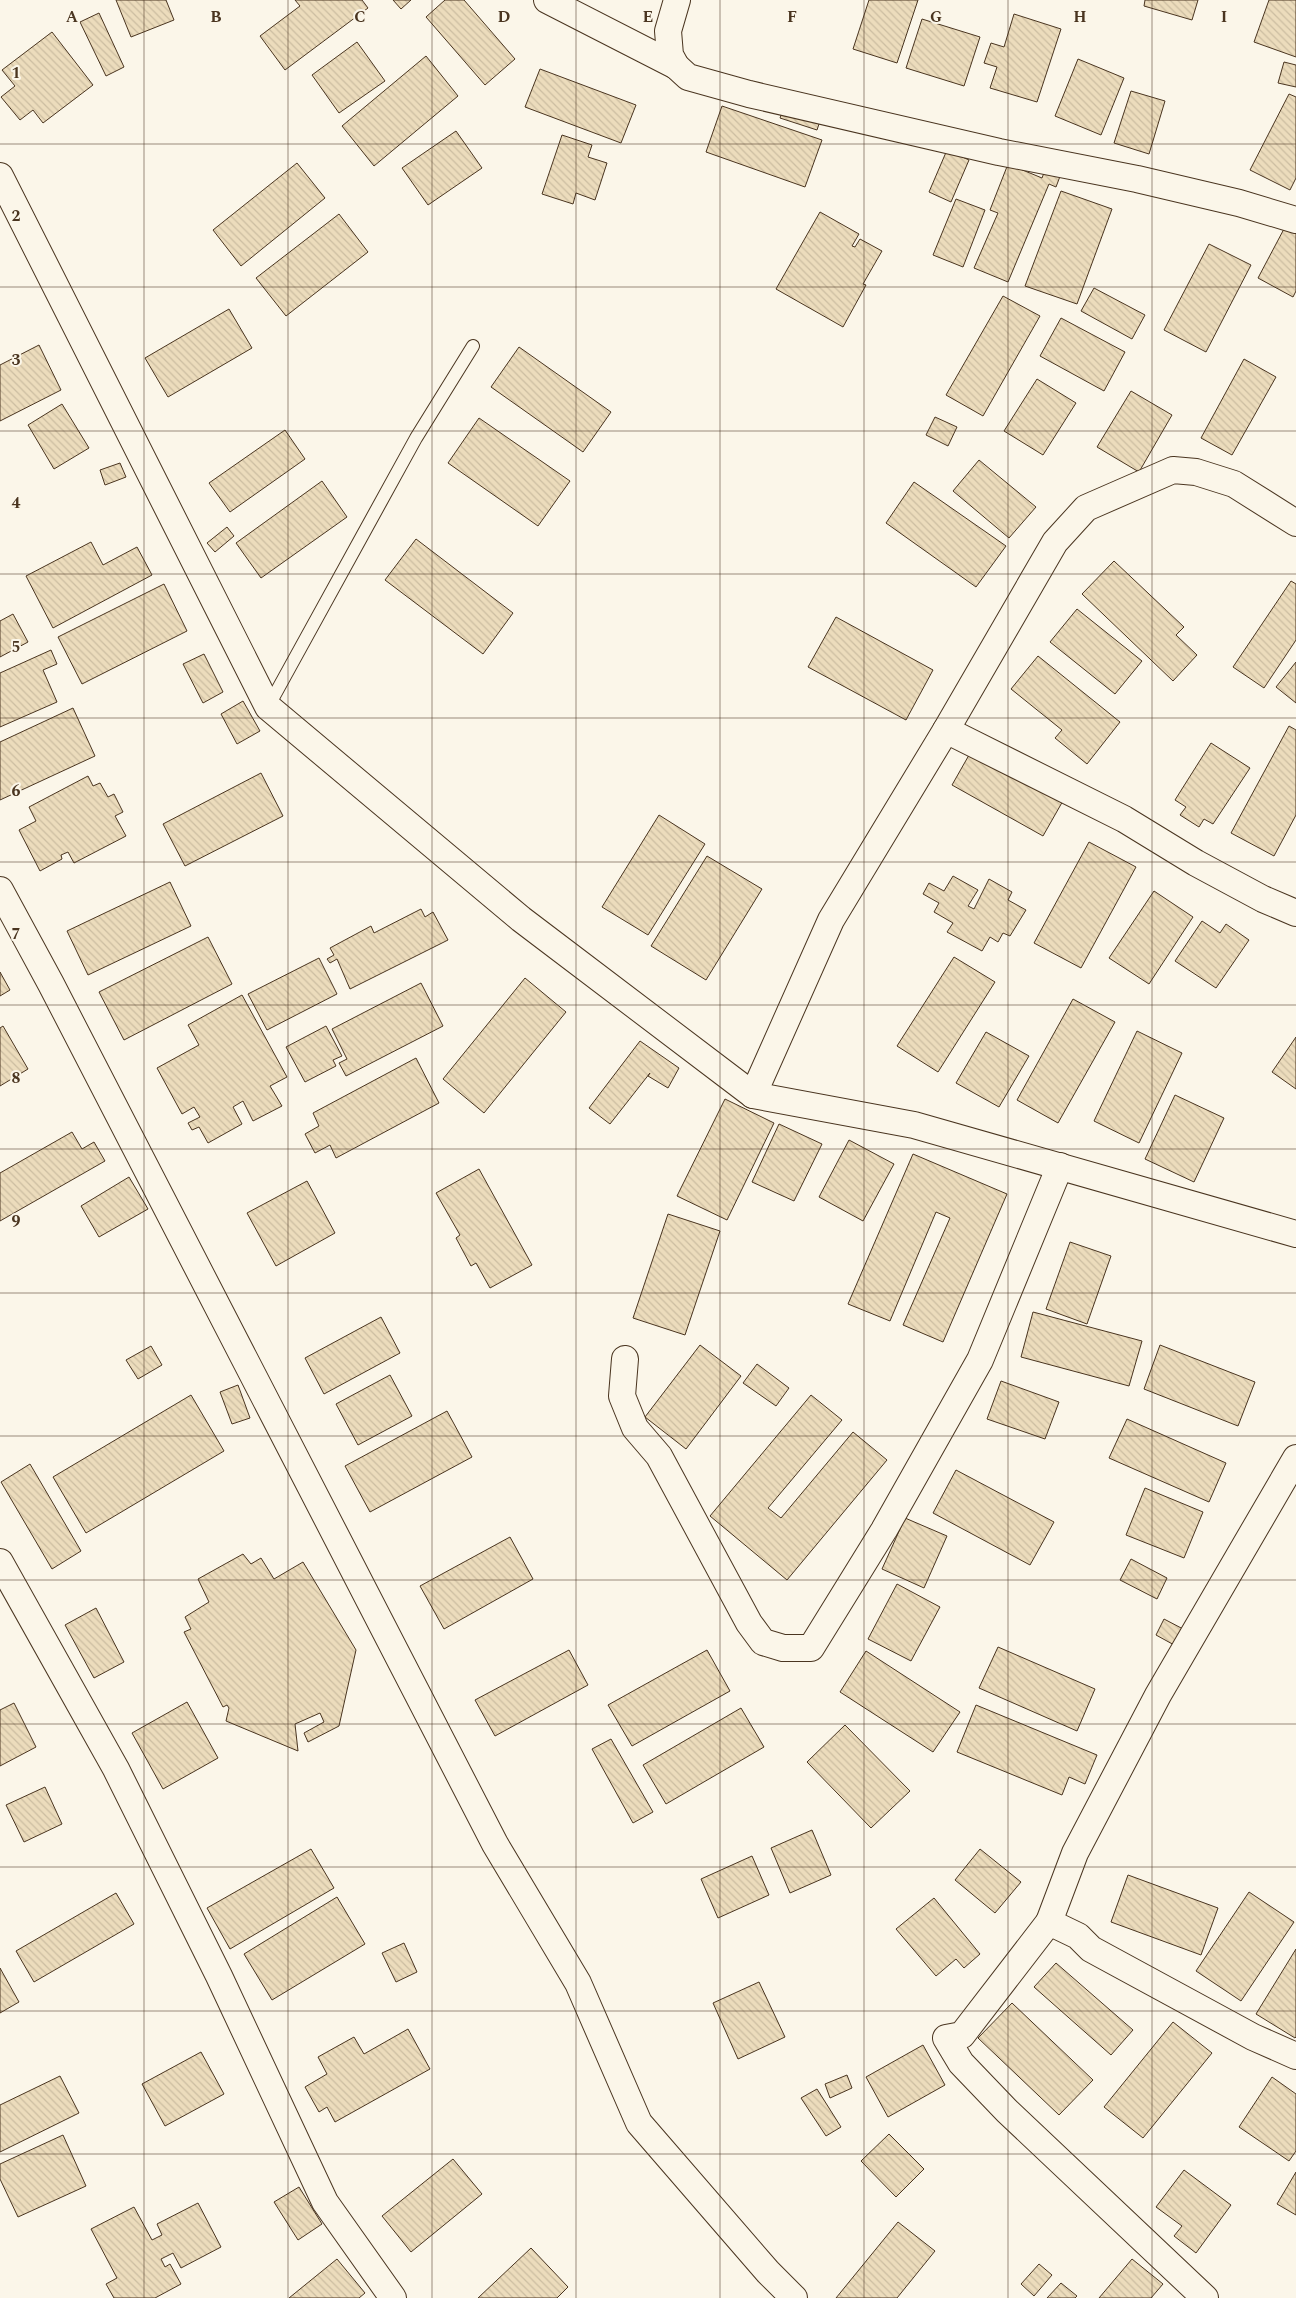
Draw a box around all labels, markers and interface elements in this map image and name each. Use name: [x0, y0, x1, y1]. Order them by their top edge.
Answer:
text: A: [66, 5, 79, 29]
text: B: [210, 5, 222, 29]
text: C: [354, 5, 366, 29]
text: D: [498, 5, 511, 29]
text: E: [643, 5, 653, 29]
text: F: [787, 5, 797, 29]
text: G: [930, 5, 942, 29]
text: H: [1073, 5, 1087, 29]
text: I: [1221, 5, 1227, 29]
text: 1: [12, 61, 20, 85]
text: 2: [12, 204, 21, 228]
text: 3: [12, 348, 21, 372]
text: 4: [12, 491, 21, 515]
text: 5: [12, 635, 20, 659]
text: 6: [12, 779, 21, 803]
text: 7: [12, 922, 21, 946]
text: 8: [12, 1066, 21, 1090]
text: 9: [12, 1209, 21, 1233]

